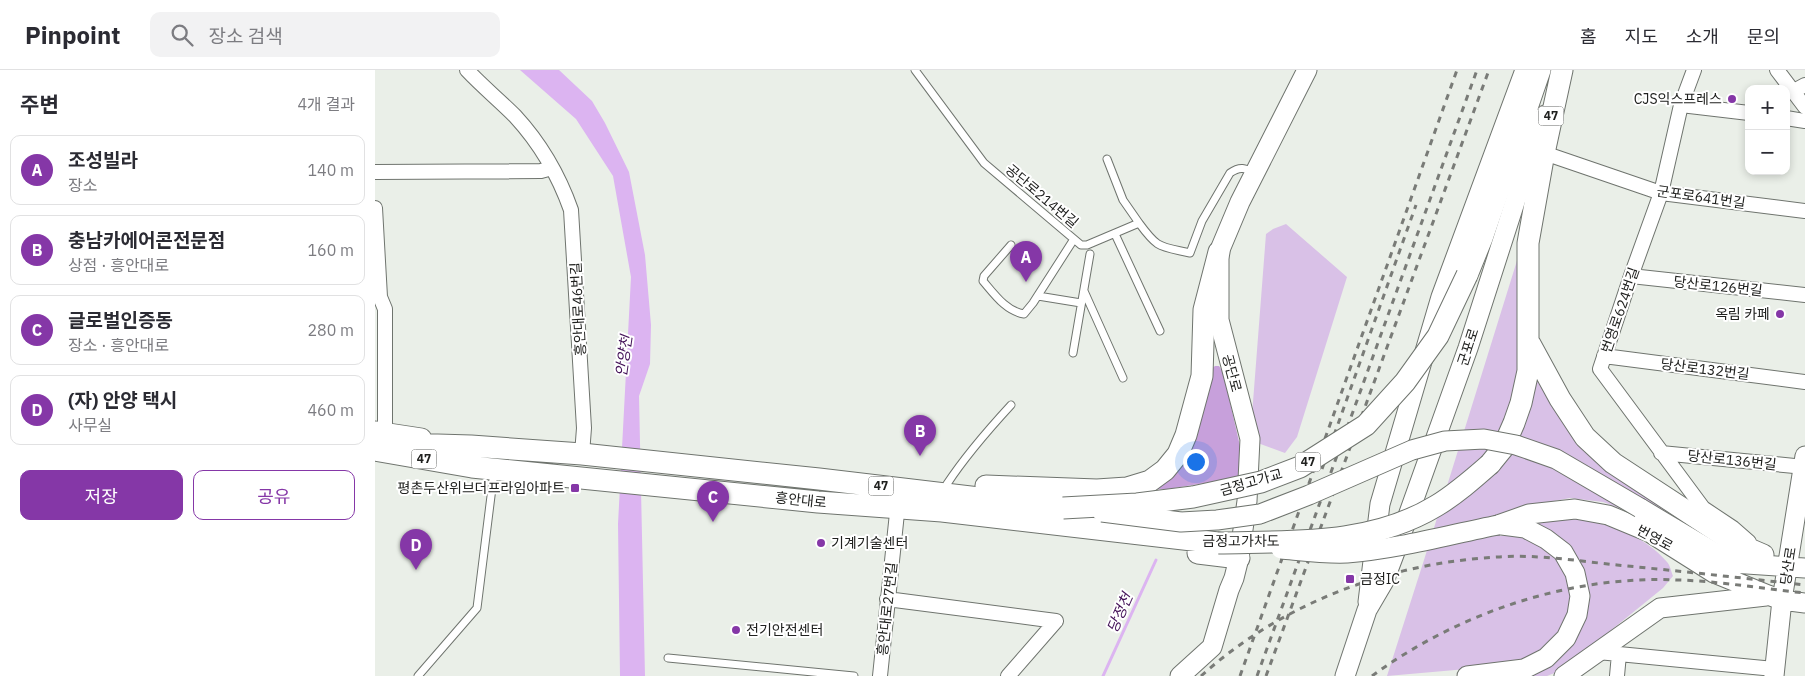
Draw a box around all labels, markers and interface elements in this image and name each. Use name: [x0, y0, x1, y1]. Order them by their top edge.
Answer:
search box: [150, 12, 500, 57]
text: Pinpoint: [25, 19, 120, 51]
icon: search: [168, 21, 196, 49]
text: 장소 검색: [208, 24, 283, 48]
text: 홈: [1580, 25, 1597, 48]
text: 지도: [1625, 25, 1658, 48]
text: 소개: [1686, 25, 1719, 48]
text: 문의: [1747, 25, 1780, 48]
map controls: [1745, 85, 1790, 175]
button: +: [1745, 85, 1790, 130]
text: 주변: [20, 90, 59, 118]
place label: CJS익스프레스: [1634, 90, 1722, 108]
marker: CJS익스프레스: [1726, 93, 1738, 105]
text: 4개 결과: [297, 94, 355, 114]
road number: 47: [1539, 106, 1563, 126]
button: −: [1745, 130, 1790, 175]
text: 조성빌라: [68, 148, 138, 172]
text: A: [32, 160, 42, 180]
text: 140 m: [307, 160, 354, 180]
street label: 공단로214번길: [1002, 160, 1082, 232]
text: 장소: [68, 175, 97, 195]
street label: 군포로641번길: [1655, 182, 1747, 212]
text: 충남카에어콘전문점: [68, 228, 225, 252]
text: B: [32, 240, 42, 260]
text: 160 m: [307, 240, 354, 260]
pin: A: [1010, 241, 1042, 282]
text: 상점 · 흥안대로: [68, 255, 169, 275]
street label: 흥안대로46번길: [567, 262, 589, 356]
street label: 번영로624번길: [1597, 265, 1643, 355]
street label: 당산로126번길: [1673, 272, 1763, 300]
place label: 옥림 카페: [1715, 305, 1770, 323]
text: 글로벌인증동: [68, 308, 173, 332]
marker: 옥림 카페: [1774, 308, 1786, 320]
text: C: [32, 320, 42, 340]
text: 280 m: [307, 320, 354, 340]
street label: 군포로: [1453, 326, 1483, 368]
water label: 안양천: [611, 332, 636, 378]
text: 장소 · 흥안대로: [68, 335, 169, 355]
street label: 공단로: [1218, 352, 1246, 394]
street label: 당산로132번길: [1659, 355, 1751, 383]
text: (자) 안양 택시: [68, 388, 177, 412]
text: D: [31, 400, 43, 420]
text: 460 m: [307, 400, 354, 420]
text: 사무실: [68, 415, 112, 435]
pin: B: [904, 415, 936, 456]
street label: 당산로136번길: [1687, 446, 1777, 474]
road number: 47: [411, 449, 437, 468]
your location: [1183, 449, 1209, 475]
road number: 47: [1295, 452, 1321, 472]
street label: 금정고가교: [1218, 464, 1285, 500]
button: 저장: [20, 470, 183, 520]
button: 공유: [193, 470, 355, 520]
road number: 47: [869, 476, 893, 496]
place label: 평촌두산위브더프라임아파트: [398, 479, 565, 497]
pin: C: [697, 481, 729, 522]
marker: 평촌두산위브더프라임아파트: [569, 482, 581, 494]
street label: 흥안대로: [774, 488, 828, 512]
street label: 번영로: [1634, 521, 1676, 555]
pin: D: [400, 529, 432, 570]
street label: 금정고가차도: [1202, 532, 1280, 550]
place label: 기계기술센터: [831, 534, 908, 552]
marker: 기계기술센터: [815, 537, 827, 549]
street label: 당산로: [1776, 545, 1800, 586]
street label: 흥안대로27번길: [873, 561, 901, 657]
place label: 금정IC: [1360, 570, 1400, 588]
marker: 금정IC: [1344, 573, 1356, 585]
water label: 당정천: [1102, 588, 1138, 636]
place label: 전기안전센터: [746, 621, 823, 639]
marker: 전기안전센터: [730, 624, 742, 636]

